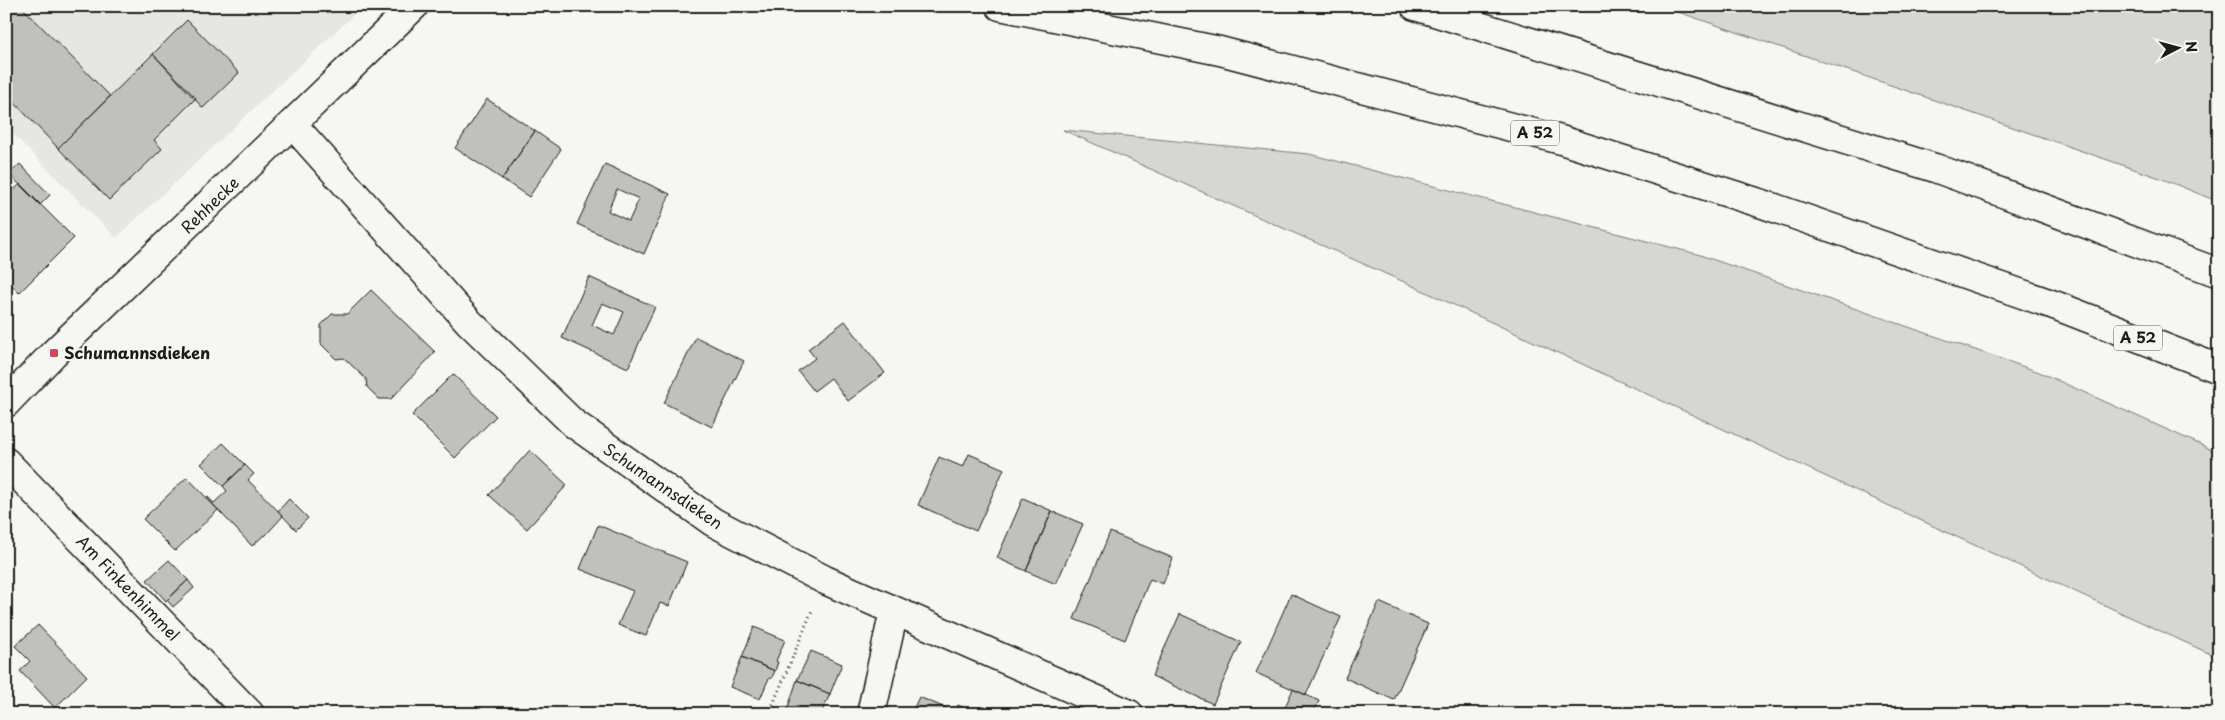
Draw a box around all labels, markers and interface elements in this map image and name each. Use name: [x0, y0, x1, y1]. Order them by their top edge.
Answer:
north arrow: [2152, 22, 2202, 72]
text: N: [2180, 40, 2202, 53]
road number: A 52: [1511, 120, 1559, 146]
street label: Rehhecke: [175, 170, 244, 238]
road number: A 52: [2114, 326, 2162, 350]
place label: Schumannsdieken: [64, 340, 210, 364]
marker: Schumannsdieken: [48, 347, 60, 359]
street label: Schumannsdieken: [599, 436, 728, 534]
street label: Am Finkenhimmel: [72, 529, 186, 646]

